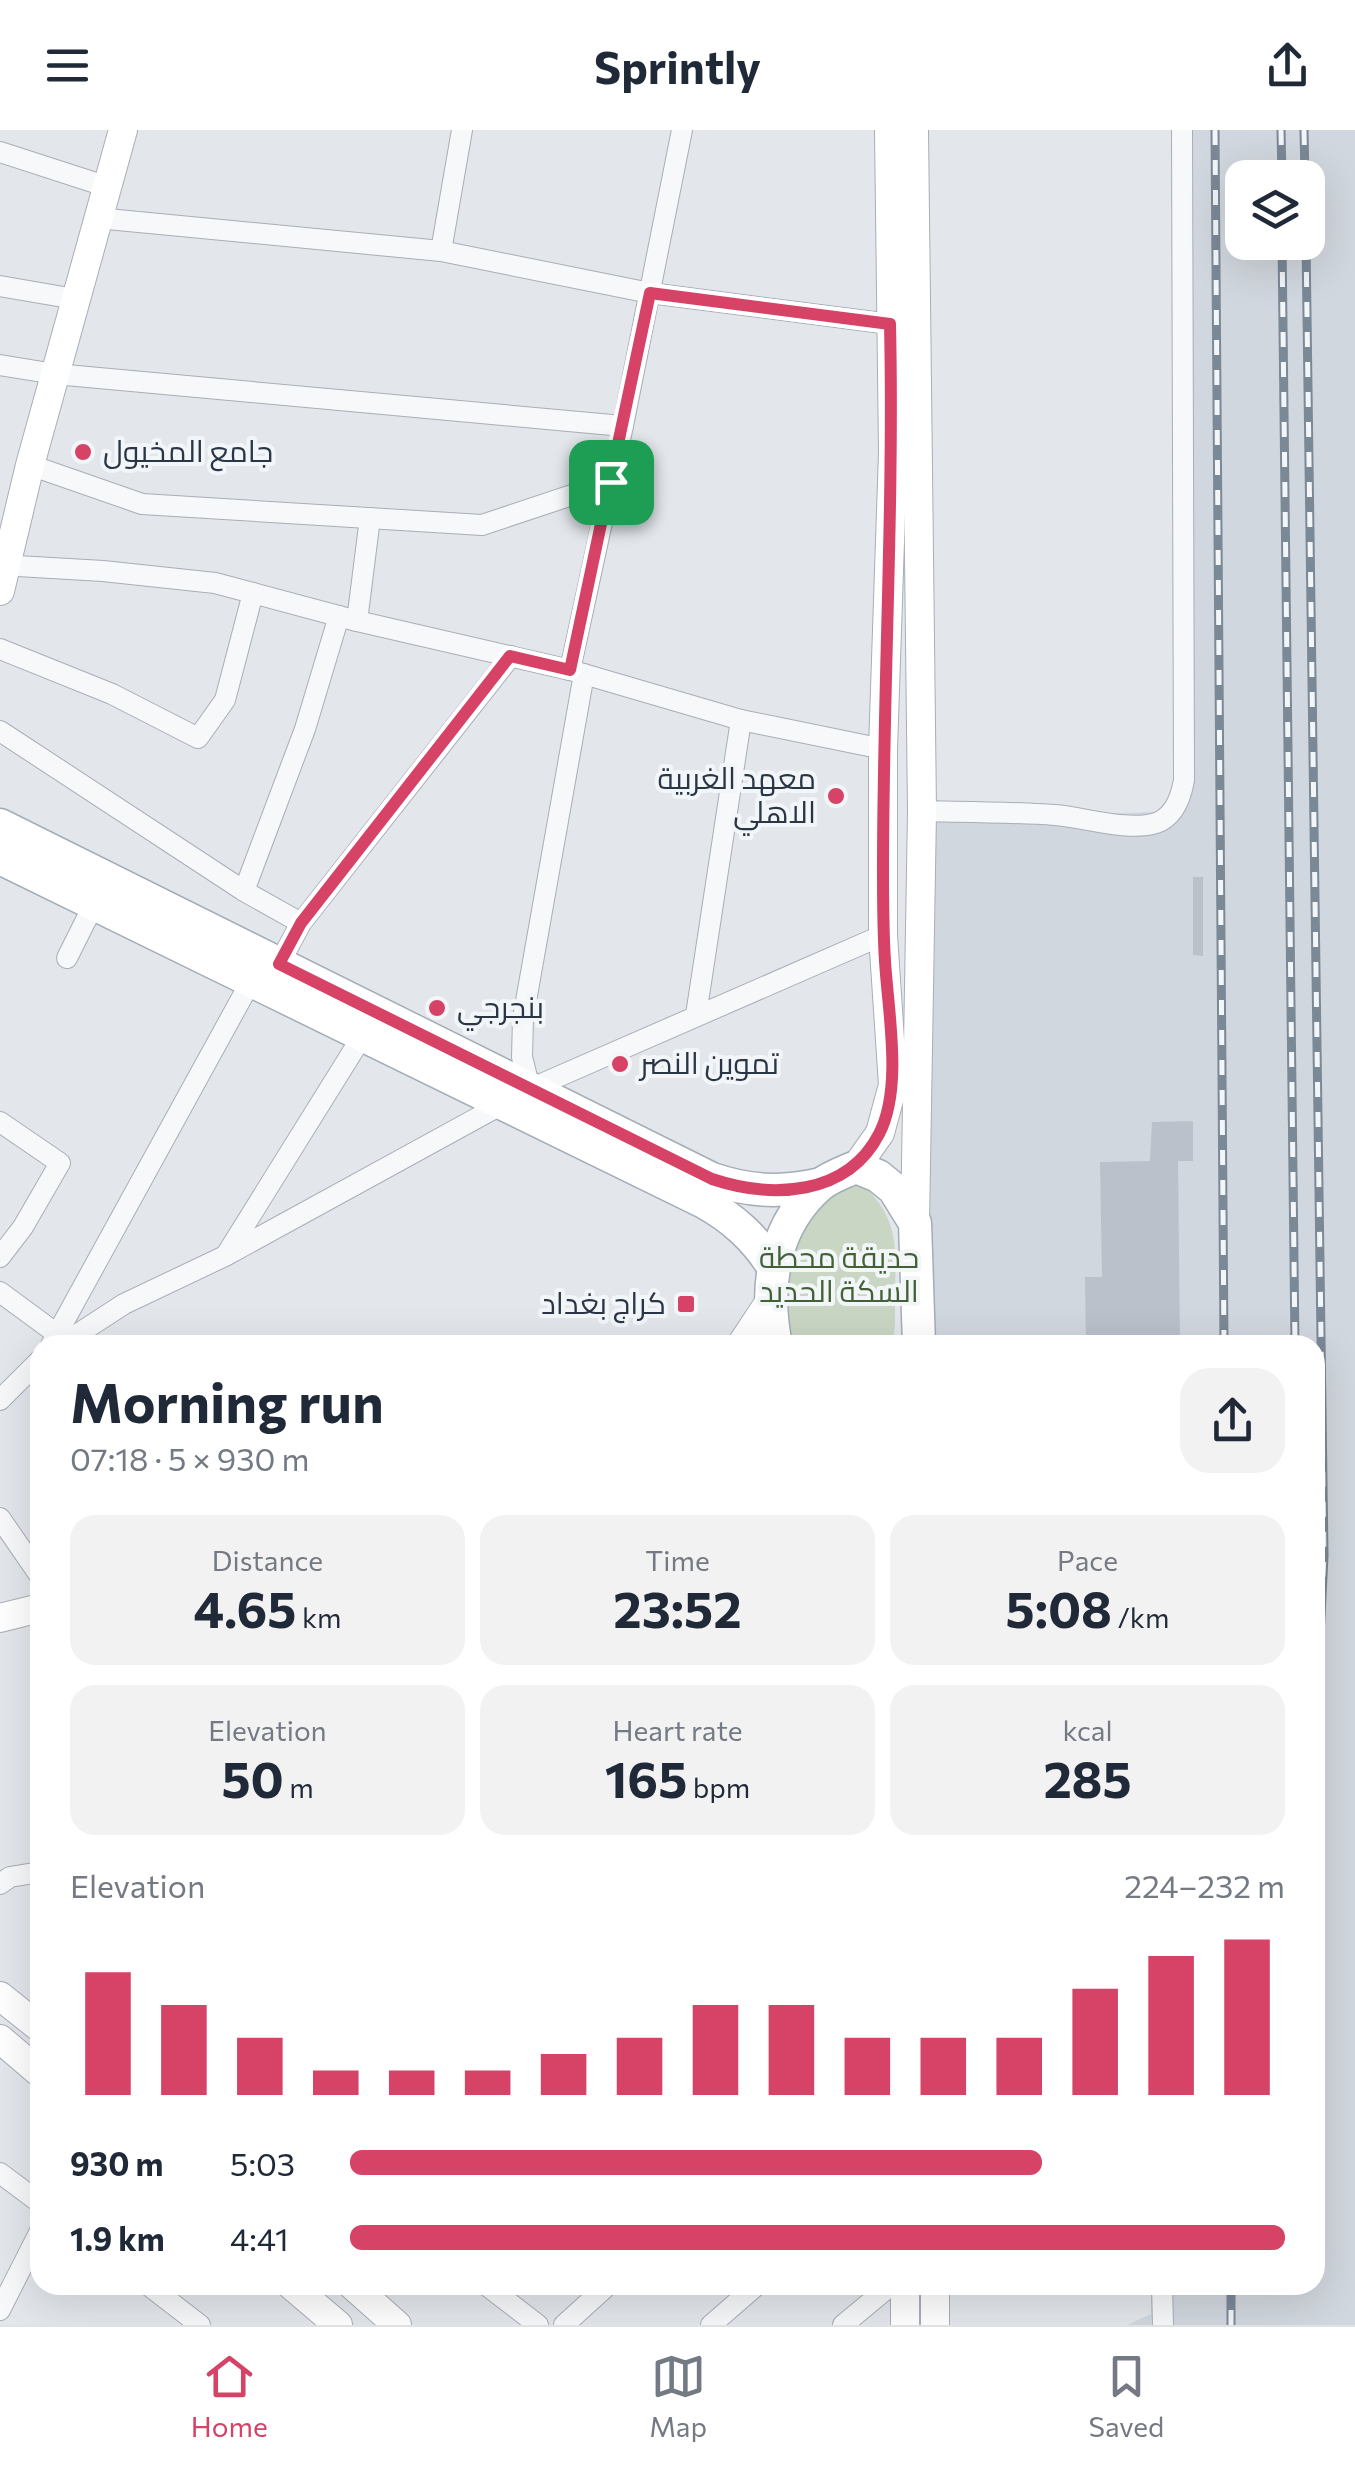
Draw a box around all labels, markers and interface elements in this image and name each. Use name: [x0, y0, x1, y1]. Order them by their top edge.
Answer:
icon: menu: [40, 38, 95, 93]
text: Sprintly: [594, 38, 761, 93]
icon: share: [1260, 38, 1315, 93]
map controls: [1225, 160, 1325, 260]
button: layers: [1225, 160, 1325, 260]
place label: جامع المخيول: [103, 431, 273, 472]
pin: [569, 440, 654, 525]
marker: جامع المخيول: [72, 441, 94, 463]
icon: arrive: [584, 455, 639, 510]
place label: معهد الغربية الاهلي: [657, 758, 816, 836]
marker: معهد الغربية الاهلي: [825, 785, 847, 807]
place label: بنجرجي: [457, 987, 544, 1031]
marker: بنجرجي: [426, 997, 448, 1019]
place label: تموين النصر: [638, 1043, 779, 1082]
marker: تموين النصر: [609, 1053, 631, 1075]
park label: حديقة محطة السكة الحديد: [759, 1237, 919, 1308]
place label: كراج بغداد: [541, 1283, 666, 1324]
marker: كراج بغداد: [675, 1293, 697, 1315]
text: Morning run: [70, 1367, 384, 1434]
button: share: [1180, 1368, 1285, 1473]
text: 07:18 · 5 × 930 m: [70, 1438, 309, 1478]
text: Distance: [212, 1543, 323, 1577]
text: Time: [645, 1543, 710, 1577]
text: Pace: [1057, 1543, 1118, 1577]
text: 4.65: [194, 1577, 297, 1638]
text: 23:52: [613, 1577, 742, 1638]
text: 5:08: [1006, 1577, 1112, 1638]
text: km: [297, 1600, 342, 1634]
text: /km: [1112, 1600, 1169, 1634]
text: Elevation: [208, 1713, 327, 1747]
text: Heart rate: [612, 1713, 743, 1747]
text: kcal: [1062, 1713, 1113, 1747]
text: 50: [221, 1747, 284, 1808]
text: 165: [605, 1747, 687, 1808]
text: 285: [1043, 1747, 1132, 1808]
text: m: [284, 1770, 314, 1804]
text: bpm: [687, 1770, 750, 1804]
text: Elevation: [70, 1865, 205, 1905]
text: 224–232 m: [1124, 1865, 1285, 1905]
text: 930 m: [70, 2143, 163, 2183]
text: 5:03: [230, 2143, 295, 2183]
text: 1.9 km: [70, 2218, 165, 2258]
text: 4:41: [230, 2218, 289, 2258]
tab: Home: [191, 2349, 268, 2443]
tab: Map: [649, 2349, 707, 2443]
tab: Saved: [1089, 2349, 1164, 2443]

